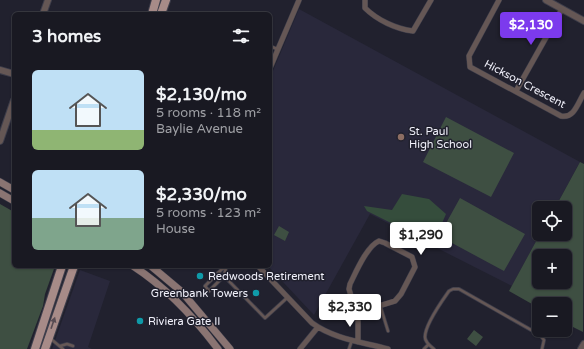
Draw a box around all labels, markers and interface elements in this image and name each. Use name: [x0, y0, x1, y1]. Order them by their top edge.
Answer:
pin: $2,130: [498, 12, 564, 46]
text: $2,130: [509, 17, 553, 33]
icon: filters: [230, 25, 252, 47]
text: 3 homes: [32, 26, 101, 47]
street label: Hickson Crescent: [482, 57, 568, 111]
text: $2,130/mo: [156, 84, 247, 105]
icon: home: [64, 86, 112, 134]
text: 5 rooms · 118 m²: [156, 105, 261, 121]
text: Baylie Avenue: [156, 121, 243, 137]
place label: St. Paul High School: [409, 125, 472, 151]
marker: St. Paul High School: [396, 132, 406, 142]
text: $2,330/mo: [156, 184, 247, 205]
icon: home: [64, 186, 112, 234]
map controls: [532, 201, 572, 337]
button: locate: [532, 201, 572, 241]
text: 5 rooms · 123 m²: [156, 205, 261, 221]
text: House: [156, 221, 195, 237]
pin: $1,290: [388, 222, 454, 256]
text: $1,290: [399, 227, 443, 243]
button: +: [532, 249, 572, 289]
place label: Redwoods Retirement: [208, 270, 324, 283]
marker: Redwoods Retirement: [195, 271, 205, 281]
place label: Greenbank Towers: [151, 287, 248, 300]
marker: Greenbank Towers: [251, 288, 261, 298]
pin: $2,330: [317, 294, 383, 328]
button: −: [532, 297, 572, 337]
text: $2,330: [328, 299, 372, 315]
place label: Riviera Gate II: [148, 315, 220, 328]
marker: Riviera Gate II: [135, 316, 145, 326]
one-way arrow: [51, 317, 57, 329]

